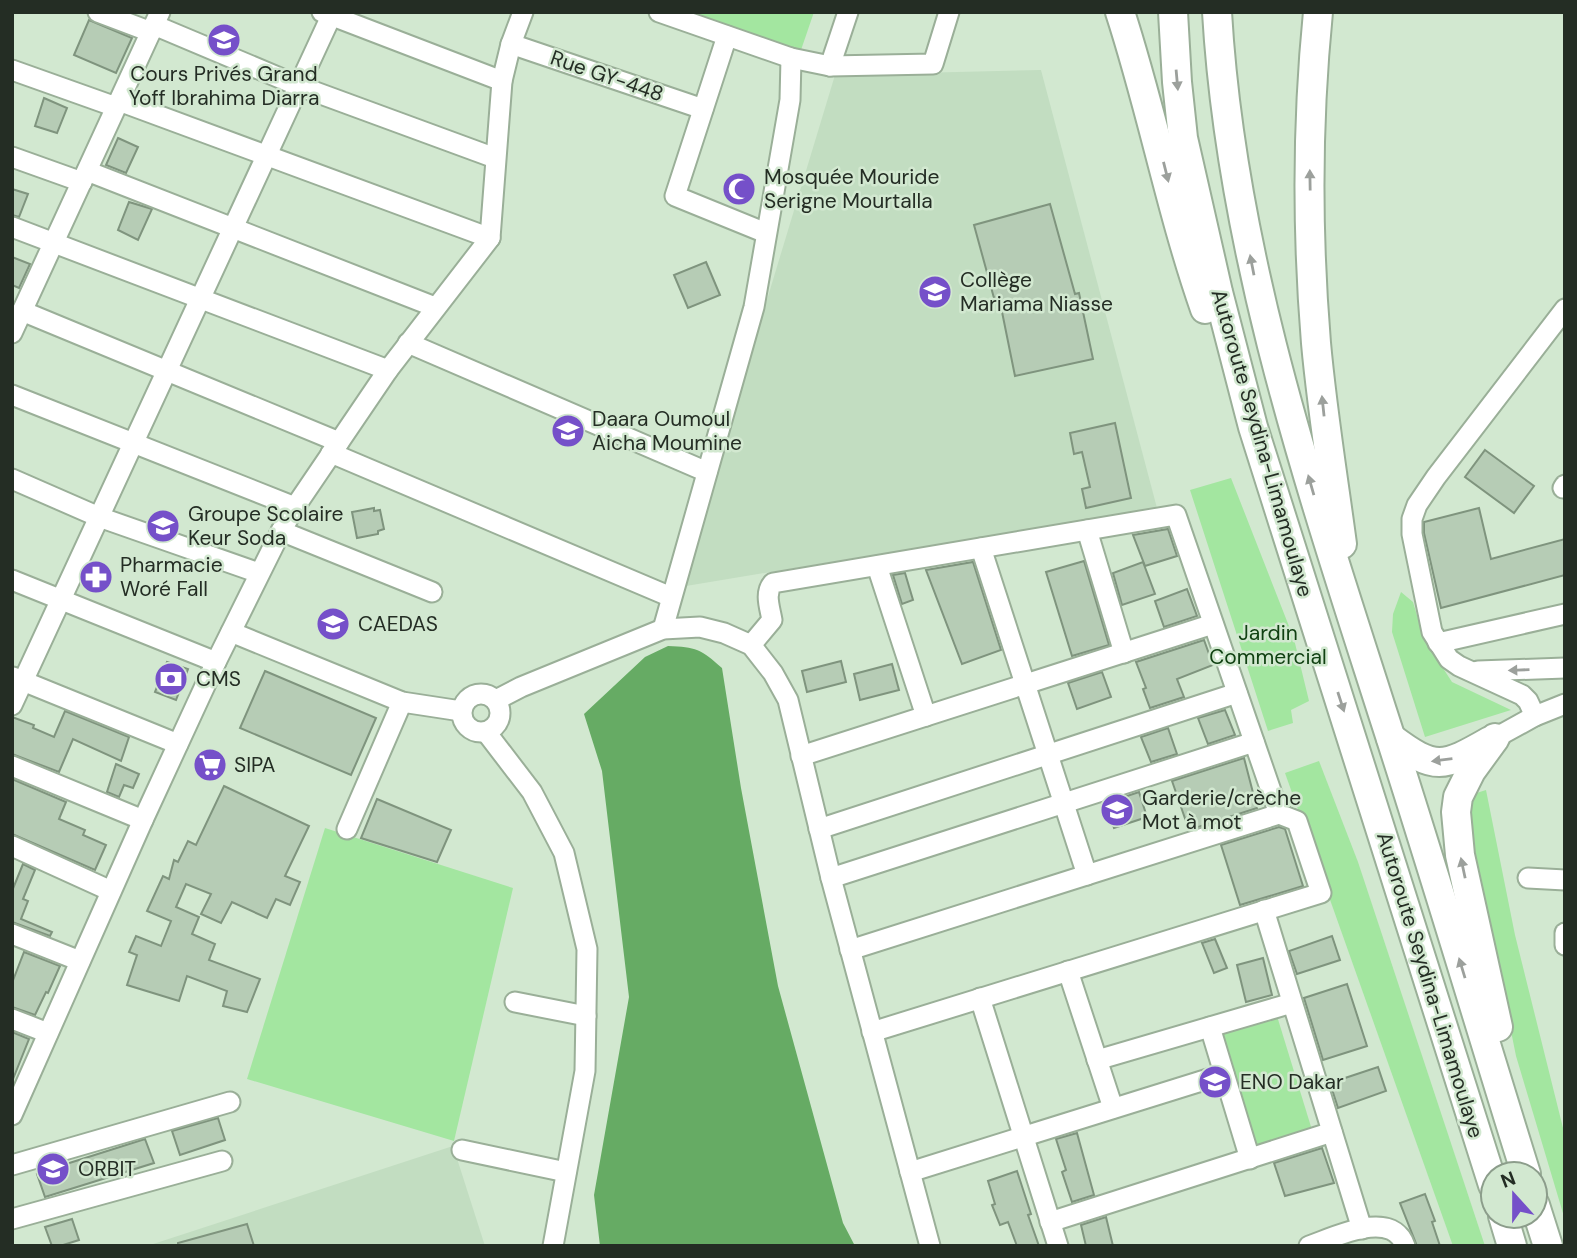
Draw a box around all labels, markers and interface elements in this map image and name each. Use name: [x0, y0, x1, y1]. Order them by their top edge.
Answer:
school or university icon: Cours Privés Grand Yoff Ibrahima Diarra: [205, 21, 243, 59]
street label: Rue GY-448: [547, 44, 667, 108]
place label: Cours Privés Grand Yoff Ibrahima Diarra: [129, 60, 319, 112]
one-way arrow: [1172, 70, 1183, 92]
one-way arrow: [1161, 161, 1172, 183]
place label: Mosquée Mouride Serigne Mourtalla: [764, 163, 939, 215]
one-way arrow: [1304, 168, 1315, 190]
mosque icon: Mosquée Mouride Serigne Mourtalla: [720, 170, 758, 208]
one-way arrow: [1246, 254, 1257, 276]
place label: Collège Mariama Niasse: [960, 266, 1113, 318]
school or university icon: Collège Mariama Niasse: [916, 273, 954, 311]
street label: Autoroute Seydina-Limamoulaye: [1205, 286, 1319, 600]
one-way arrow: [1317, 395, 1328, 417]
place label: Daara Oumoul Aicha Moumine: [592, 405, 742, 457]
school or university icon: Daara Oumoul Aicha Moumine: [549, 412, 587, 450]
one-way arrow: [1305, 474, 1315, 495]
place label: Groupe Scolaire Keur Soda: [188, 500, 344, 552]
school or university icon: Groupe Scolaire Keur Soda: [144, 507, 182, 545]
place label: Pharmacie Woré Fall: [120, 551, 223, 603]
pharmacy icon: Pharmacie Woré Fall: [77, 558, 115, 596]
school or university icon: CAEDAS: [314, 605, 352, 643]
place label: CAEDAS: [358, 610, 438, 638]
park label: Jardin Commercial: [1209, 619, 1327, 671]
bank icon: CMS: [152, 660, 190, 698]
one-way arrow: [1508, 664, 1530, 675]
place label: CMS: [196, 665, 241, 693]
one-way arrow: [1336, 692, 1347, 713]
supermarket icon: SIPA: [191, 746, 229, 784]
place label: SIPA: [234, 751, 275, 779]
one-way arrow: [1431, 754, 1453, 765]
place label: Garderie/crèche Mot à mot: [1142, 784, 1301, 836]
school or university icon: Garderie/crèche Mot à mot: [1098, 791, 1136, 829]
street label: Autoroute Seydina-Limamoulaye: [1370, 829, 1490, 1142]
one-way arrow: [1457, 857, 1468, 879]
one-way arrow: [1456, 958, 1467, 979]
school or university icon: ENO Dakar: [1196, 1063, 1234, 1101]
place label: ENO Dakar: [1240, 1068, 1344, 1096]
school or university icon: ORBIT: [34, 1150, 72, 1188]
place label: ORBIT: [78, 1155, 136, 1183]
north arrow: [1479, 1160, 1549, 1230]
text: N: [1497, 1165, 1519, 1194]

